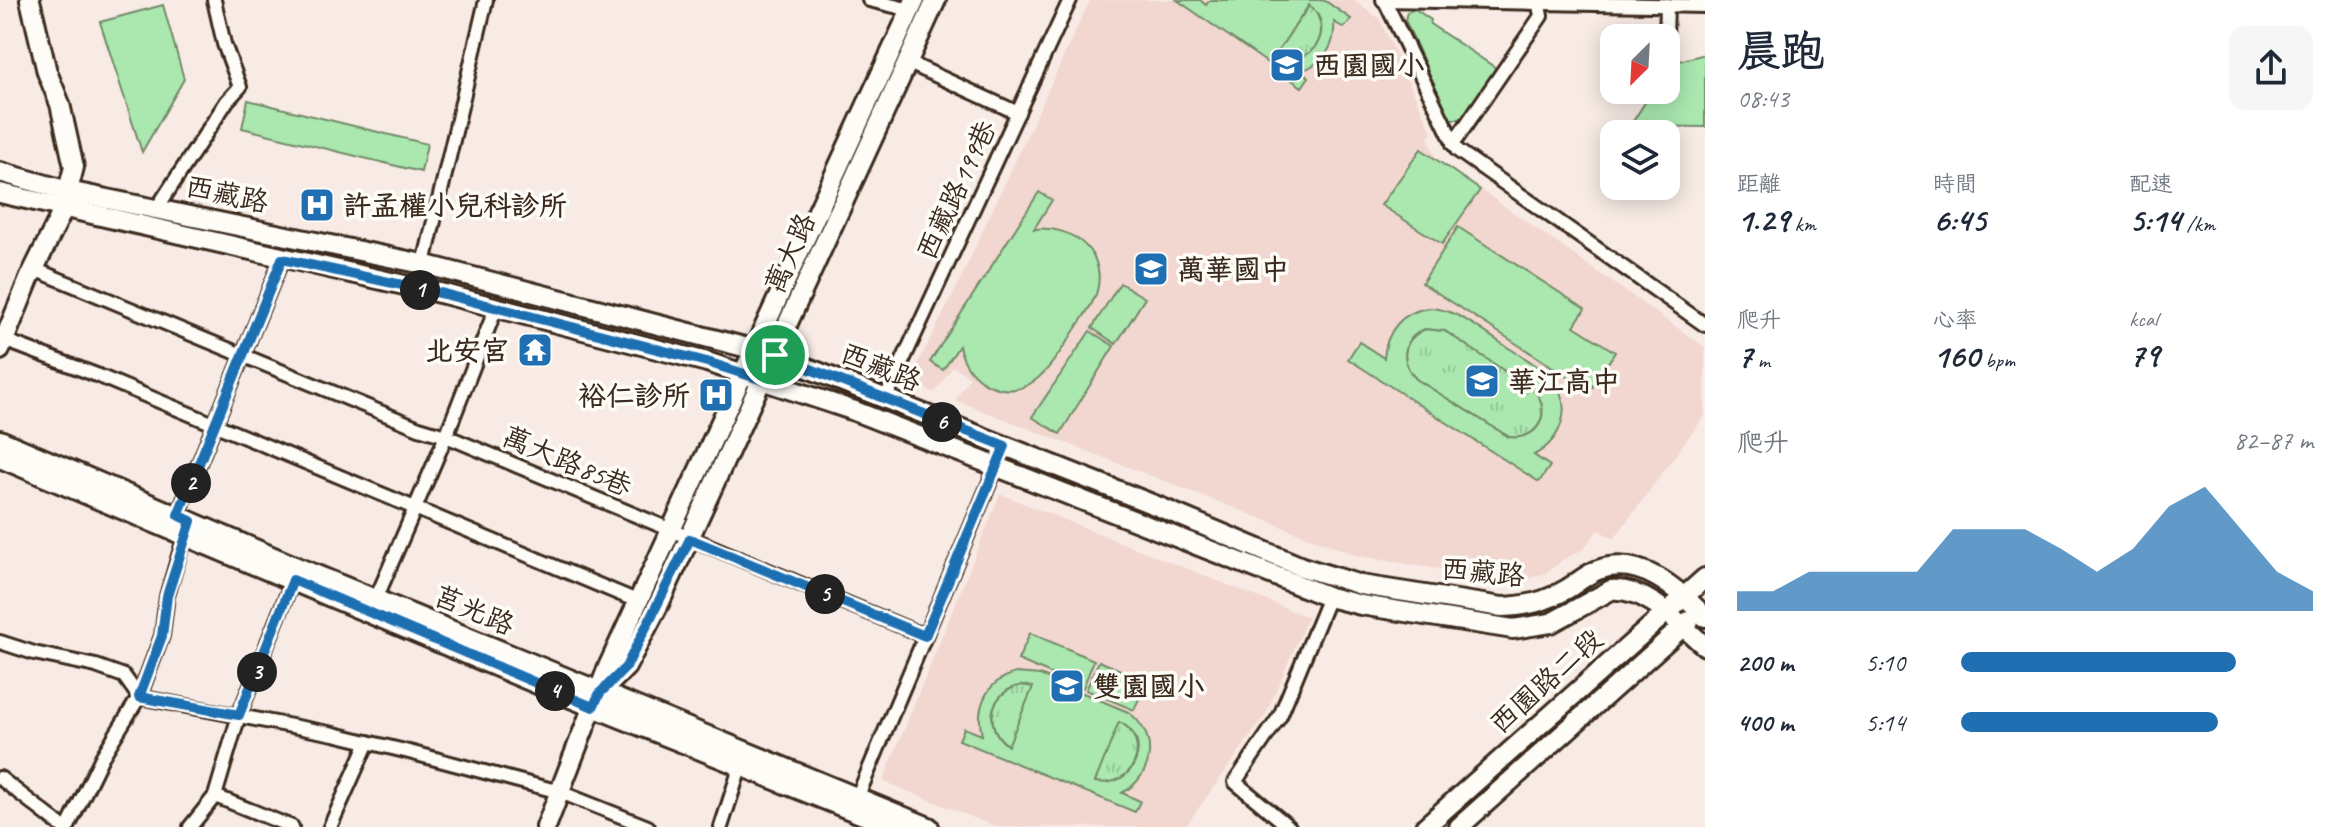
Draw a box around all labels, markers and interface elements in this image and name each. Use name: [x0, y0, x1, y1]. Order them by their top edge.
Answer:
north arrow: [1600, 24, 1680, 104]
map controls: [1600, 24, 1680, 200]
text: 晨跑: [1737, 24, 1825, 79]
button: share: [2229, 26, 2313, 110]
school or university icon: 西園國小: [1268, 46, 1306, 84]
place label: 西園國小: [1313, 48, 1425, 83]
text: 08:43: [1737, 82, 1789, 115]
street label: 西藏路199巷: [908, 114, 1004, 265]
button: layers: [1600, 120, 1680, 200]
street label: 西藏路: [182, 168, 272, 220]
text: 距離: [1737, 170, 1781, 198]
text: 時間: [1933, 170, 1977, 198]
text: 配速: [2129, 170, 2173, 198]
hospital icon: 許孟權小兒科診所: [298, 186, 336, 224]
place label: 許孟權小兒科診所: [343, 188, 567, 223]
text: 1.29: [1737, 198, 1789, 241]
text: 6:45: [1933, 198, 1986, 241]
text: 5:14: [2129, 198, 2181, 241]
street label: 萬大路: [757, 208, 823, 298]
text: km: [1789, 210, 1816, 238]
text: /km: [2181, 210, 2215, 238]
school or university icon: 萬華國中: [1132, 250, 1170, 288]
place label: 萬華國中: [1177, 252, 1289, 287]
pin: 1: [400, 270, 440, 310]
text: 1: [415, 276, 425, 304]
text: kcal: [2129, 305, 2158, 333]
text: 爬升: [1737, 306, 1781, 334]
text: 心率: [1933, 306, 1977, 334]
pin: [741, 321, 809, 389]
temple icon: 北安宮: [516, 331, 554, 369]
place label: 北安宮: [425, 333, 509, 368]
icon: arrive: [753, 333, 797, 377]
text: 79: [2129, 333, 2159, 376]
text: 7: [1737, 334, 1752, 377]
text: 160: [1933, 334, 1980, 377]
street label: 西藏路: [835, 335, 927, 399]
text: m: [1752, 346, 1770, 374]
text: bpm: [1980, 346, 2015, 374]
school or university icon: 華江高中: [1463, 362, 1501, 400]
place label: 華江高中: [1508, 364, 1620, 399]
hospital icon: 裕仁診所: [697, 376, 735, 414]
place label: 裕仁診所: [578, 378, 690, 413]
pin: 6: [922, 402, 962, 442]
text: 6: [937, 408, 947, 436]
street label: 萬大路85巷: [497, 418, 638, 504]
text: 82–87 m: [2234, 424, 2313, 457]
text: 爬升: [1737, 426, 1789, 459]
pin: 2: [171, 463, 211, 503]
text: 2: [186, 469, 196, 497]
street label: 西藏路: [1440, 551, 1526, 593]
pin: 5: [805, 574, 845, 614]
street label: 莒光路: [428, 577, 520, 643]
text: 5: [820, 580, 830, 608]
street label: 西園路二段: [1482, 621, 1610, 741]
text: 200 m: [1737, 646, 1793, 679]
text: 5:10: [1865, 646, 1905, 679]
pin: 3: [237, 652, 277, 692]
text: 3: [252, 658, 262, 686]
school or university icon: 雙園國小: [1048, 667, 1086, 705]
place label: 雙園國小: [1093, 669, 1205, 704]
pin: 4: [535, 671, 575, 711]
text: 4: [550, 677, 560, 705]
text: 400 m: [1737, 706, 1793, 739]
text: 5:14: [1865, 706, 1905, 739]

